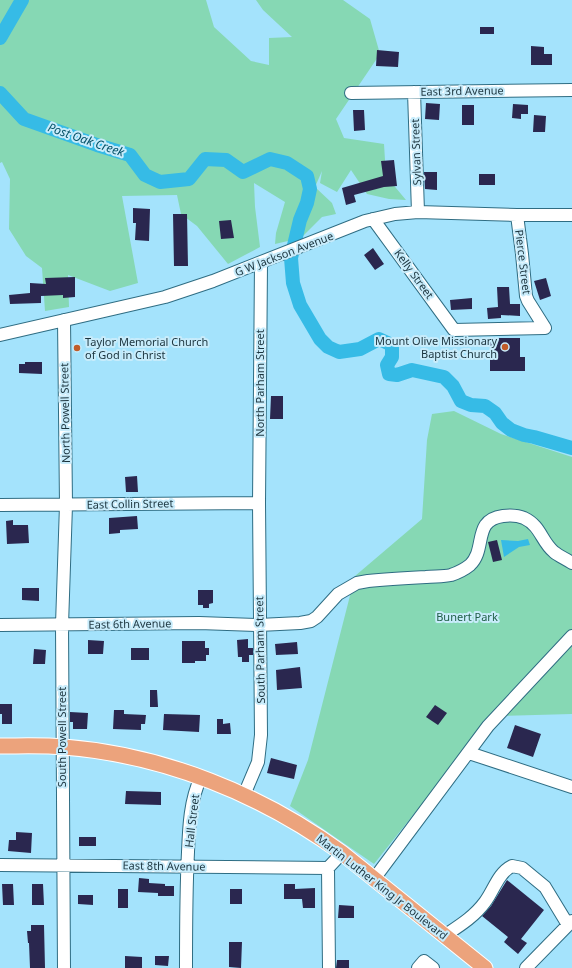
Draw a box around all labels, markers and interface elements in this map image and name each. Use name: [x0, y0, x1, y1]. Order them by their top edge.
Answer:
street label: East 3rd Avenue: [420, 82, 504, 99]
water label: Post Oak Creek: [46, 118, 128, 161]
street label: Sylvan Street: [407, 118, 424, 186]
street label: G W Jackson Avenue: [232, 228, 335, 279]
street label: Pierce Street: [512, 229, 535, 295]
street label: Kelly Street: [391, 246, 437, 302]
street label: North Parham Street: [252, 329, 267, 437]
place label: Mount Olive Missionary Baptist Church: [375, 333, 497, 361]
place label: Taylor Memorial Church of God in Christ: [85, 334, 208, 362]
marker: Mount Olive Missionary Baptist Church: [500, 342, 510, 352]
marker: Taylor Memorial Church of God in Christ: [72, 343, 82, 353]
street label: North Powell Street: [56, 363, 73, 463]
street label: East Collin Street: [86, 495, 174, 512]
street label: South Parham Street: [251, 596, 268, 704]
park label: Bunert Park: [436, 609, 498, 624]
street label: East 6th Avenue: [88, 615, 172, 632]
street label: South Powell Street: [54, 687, 69, 787]
street label: Hall Street: [181, 793, 202, 848]
street label: Martin Luther King Jr Boulevard: [314, 831, 451, 943]
street label: East 8th Avenue: [122, 857, 206, 874]

